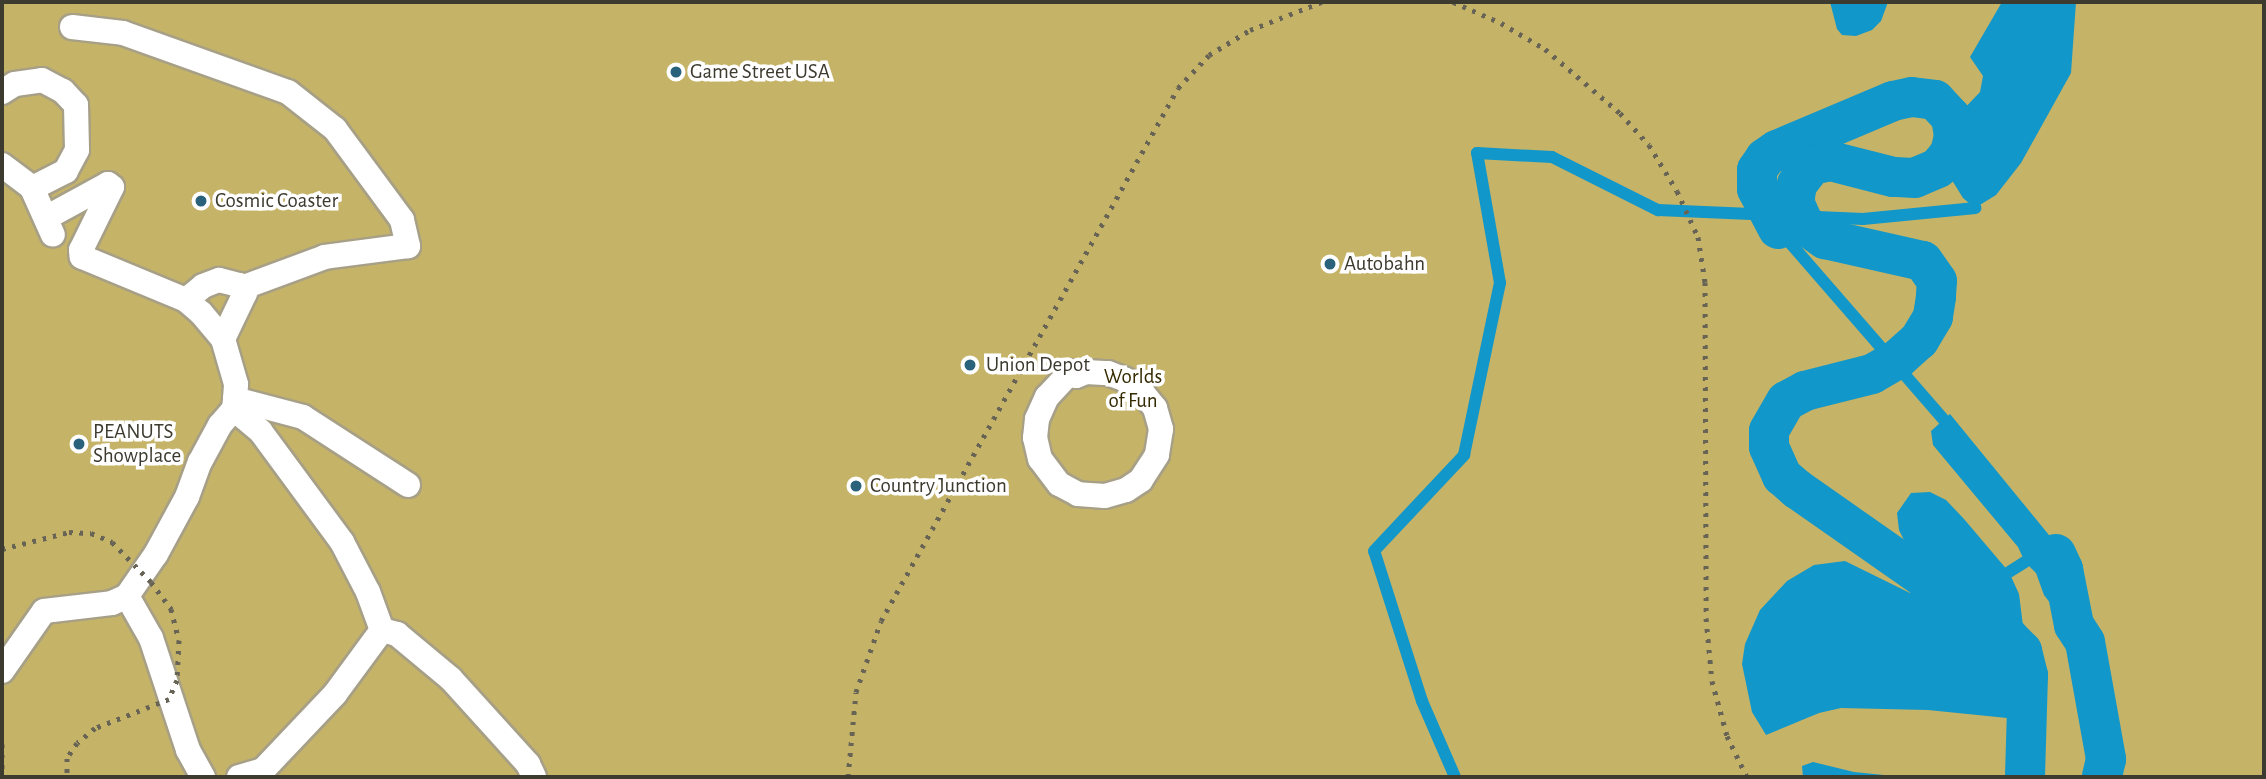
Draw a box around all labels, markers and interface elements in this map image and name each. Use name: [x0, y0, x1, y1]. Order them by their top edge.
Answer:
place label: Game Street USA: [690, 59, 830, 85]
marker: Game Street USA: [668, 64, 684, 80]
place label: Cosmic Coaster: [215, 188, 338, 214]
marker: Cosmic Coaster: [193, 193, 209, 209]
place label: Autobahn: [1344, 251, 1425, 277]
marker: Autobahn: [1322, 256, 1338, 272]
place label: Union Depot: [986, 352, 1090, 378]
marker: Union Depot: [960, 355, 980, 375]
park label: Worlds of Fun: [1104, 364, 1162, 414]
place label: PEANUTS Showplace: [93, 419, 181, 469]
marker: PEANUTS Showplace: [71, 436, 87, 452]
place label: Country Junction: [870, 473, 1007, 499]
marker: Country Junction: [848, 478, 864, 494]

